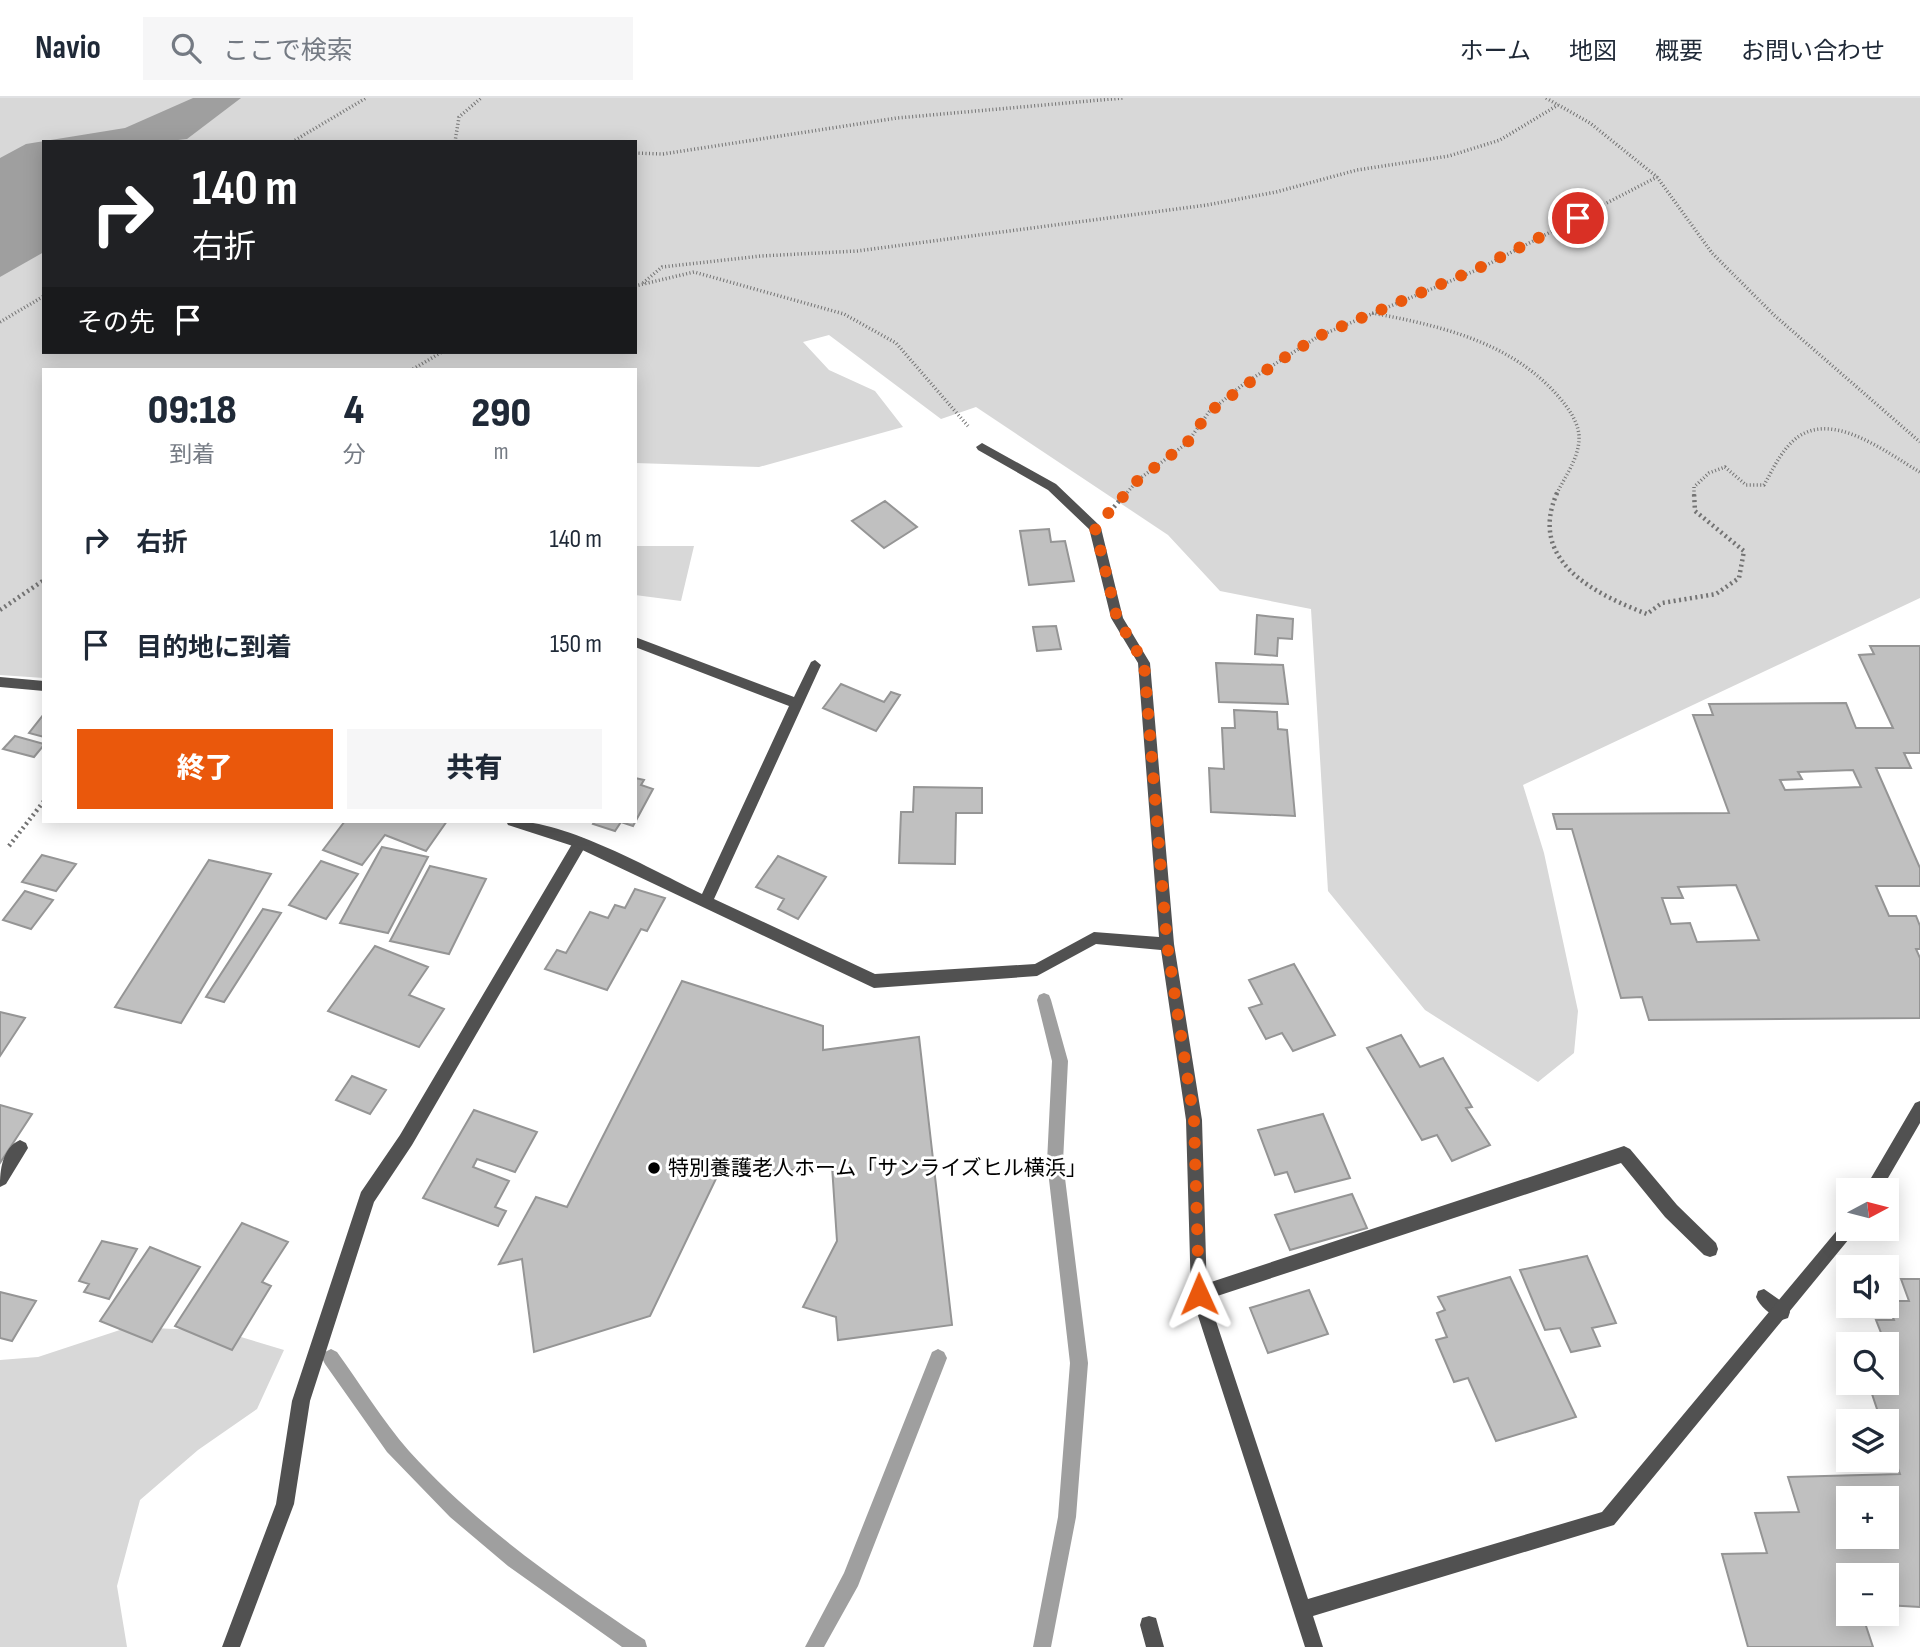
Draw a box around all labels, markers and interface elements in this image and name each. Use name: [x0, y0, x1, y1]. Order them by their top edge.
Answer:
search box: [143, 17, 633, 80]
text: Navio: [35, 28, 101, 68]
icon: search: [167, 29, 205, 67]
text: ここで検索: [223, 36, 353, 67]
text: ホーム: [1460, 37, 1531, 66]
text: 地図: [1569, 37, 1617, 66]
text: 概要: [1655, 37, 1703, 66]
text: お問い合わせ: [1741, 37, 1885, 66]
text: 140 m: [192, 160, 298, 219]
icon: right: [77, 168, 168, 259]
pin: [1548, 188, 1608, 248]
icon: arrive: [1559, 199, 1597, 237]
text: 右折: [192, 228, 256, 267]
icon: arrive: [169, 301, 207, 339]
text: その先: [77, 308, 155, 339]
text: 09:18: [148, 385, 237, 436]
text: 4: [344, 385, 364, 436]
text: 290: [471, 388, 531, 439]
text: m: [494, 438, 509, 466]
text: 到着: [169, 441, 215, 469]
text: 分: [342, 441, 365, 469]
icon: right: [77, 521, 115, 559]
text: 140 m: [550, 524, 602, 555]
text: 右折: [136, 528, 188, 559]
icon: arrive: [77, 626, 115, 664]
text: 150 m: [550, 629, 602, 660]
text: 目的地に到着: [136, 633, 292, 664]
button: 終了: [77, 729, 333, 809]
button: 共有: [347, 729, 602, 809]
place label: 特別養護老人ホーム「サンライズヒル横浜」: [668, 1156, 1087, 1181]
marker: 特別養護老人ホーム「サンライズヒル横浜」: [646, 1160, 662, 1176]
north arrow: [1836, 1178, 1899, 1241]
map controls: [1836, 1178, 1899, 1626]
button: sound: [1836, 1255, 1899, 1318]
position arrow: [1162, 1257, 1236, 1331]
button: search: [1836, 1332, 1899, 1395]
button: layers: [1836, 1409, 1899, 1472]
button: +: [1836, 1486, 1899, 1549]
button: −: [1836, 1563, 1899, 1626]

